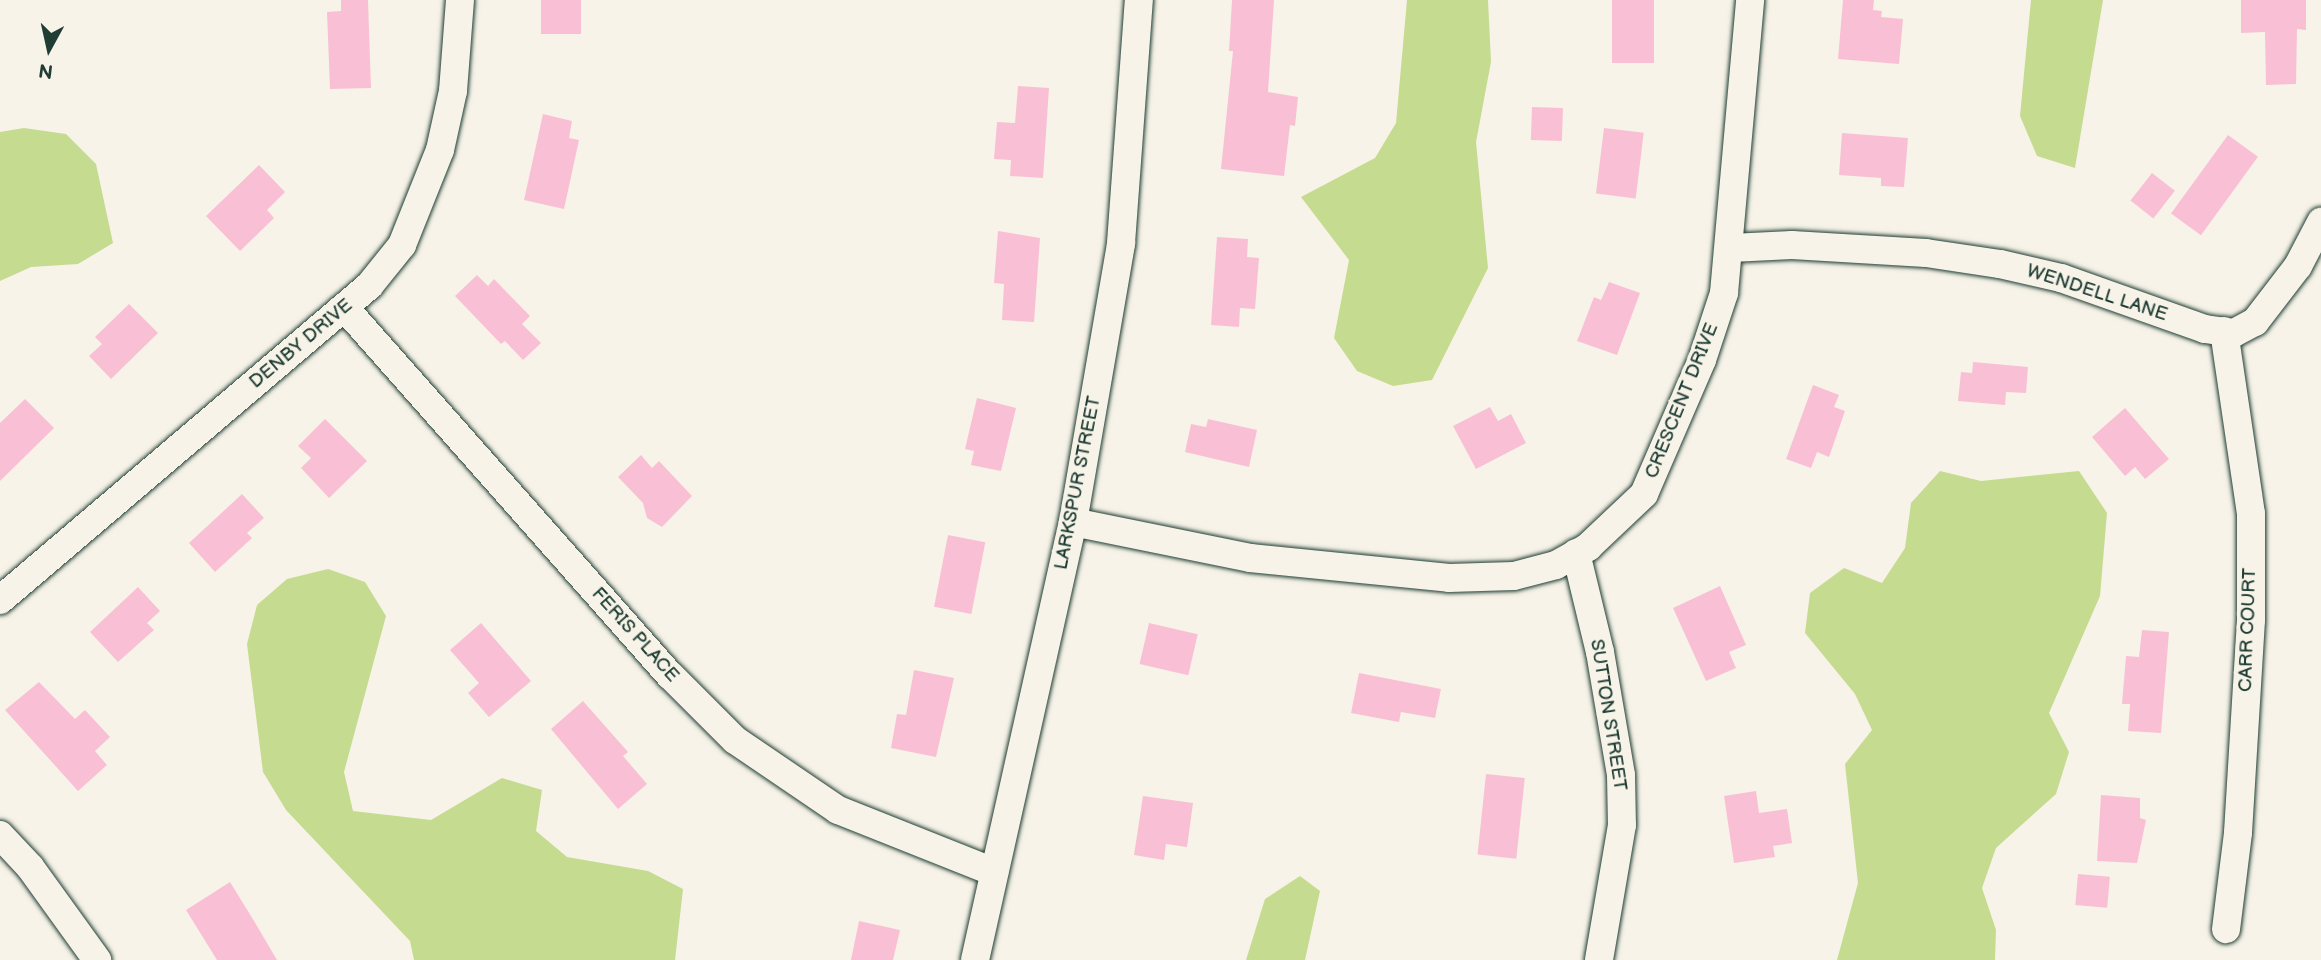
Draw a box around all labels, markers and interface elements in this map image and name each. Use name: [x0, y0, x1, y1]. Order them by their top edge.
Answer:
north arrow: [14, 14, 84, 84]
text: N: [37, 58, 55, 83]
street label: WENDELL LANE: [2024, 259, 2170, 327]
street label: DENBY DRIVE: [245, 294, 357, 394]
street label: CRESCENT DRIVE: [1640, 320, 1724, 482]
street label: LARKSPUR STREET: [1050, 394, 1106, 572]
street label: CARR COURT: [2234, 568, 2262, 692]
street label: FERIS PLACE: [586, 583, 684, 687]
street label: SUTTON STREET: [1585, 637, 1631, 793]

